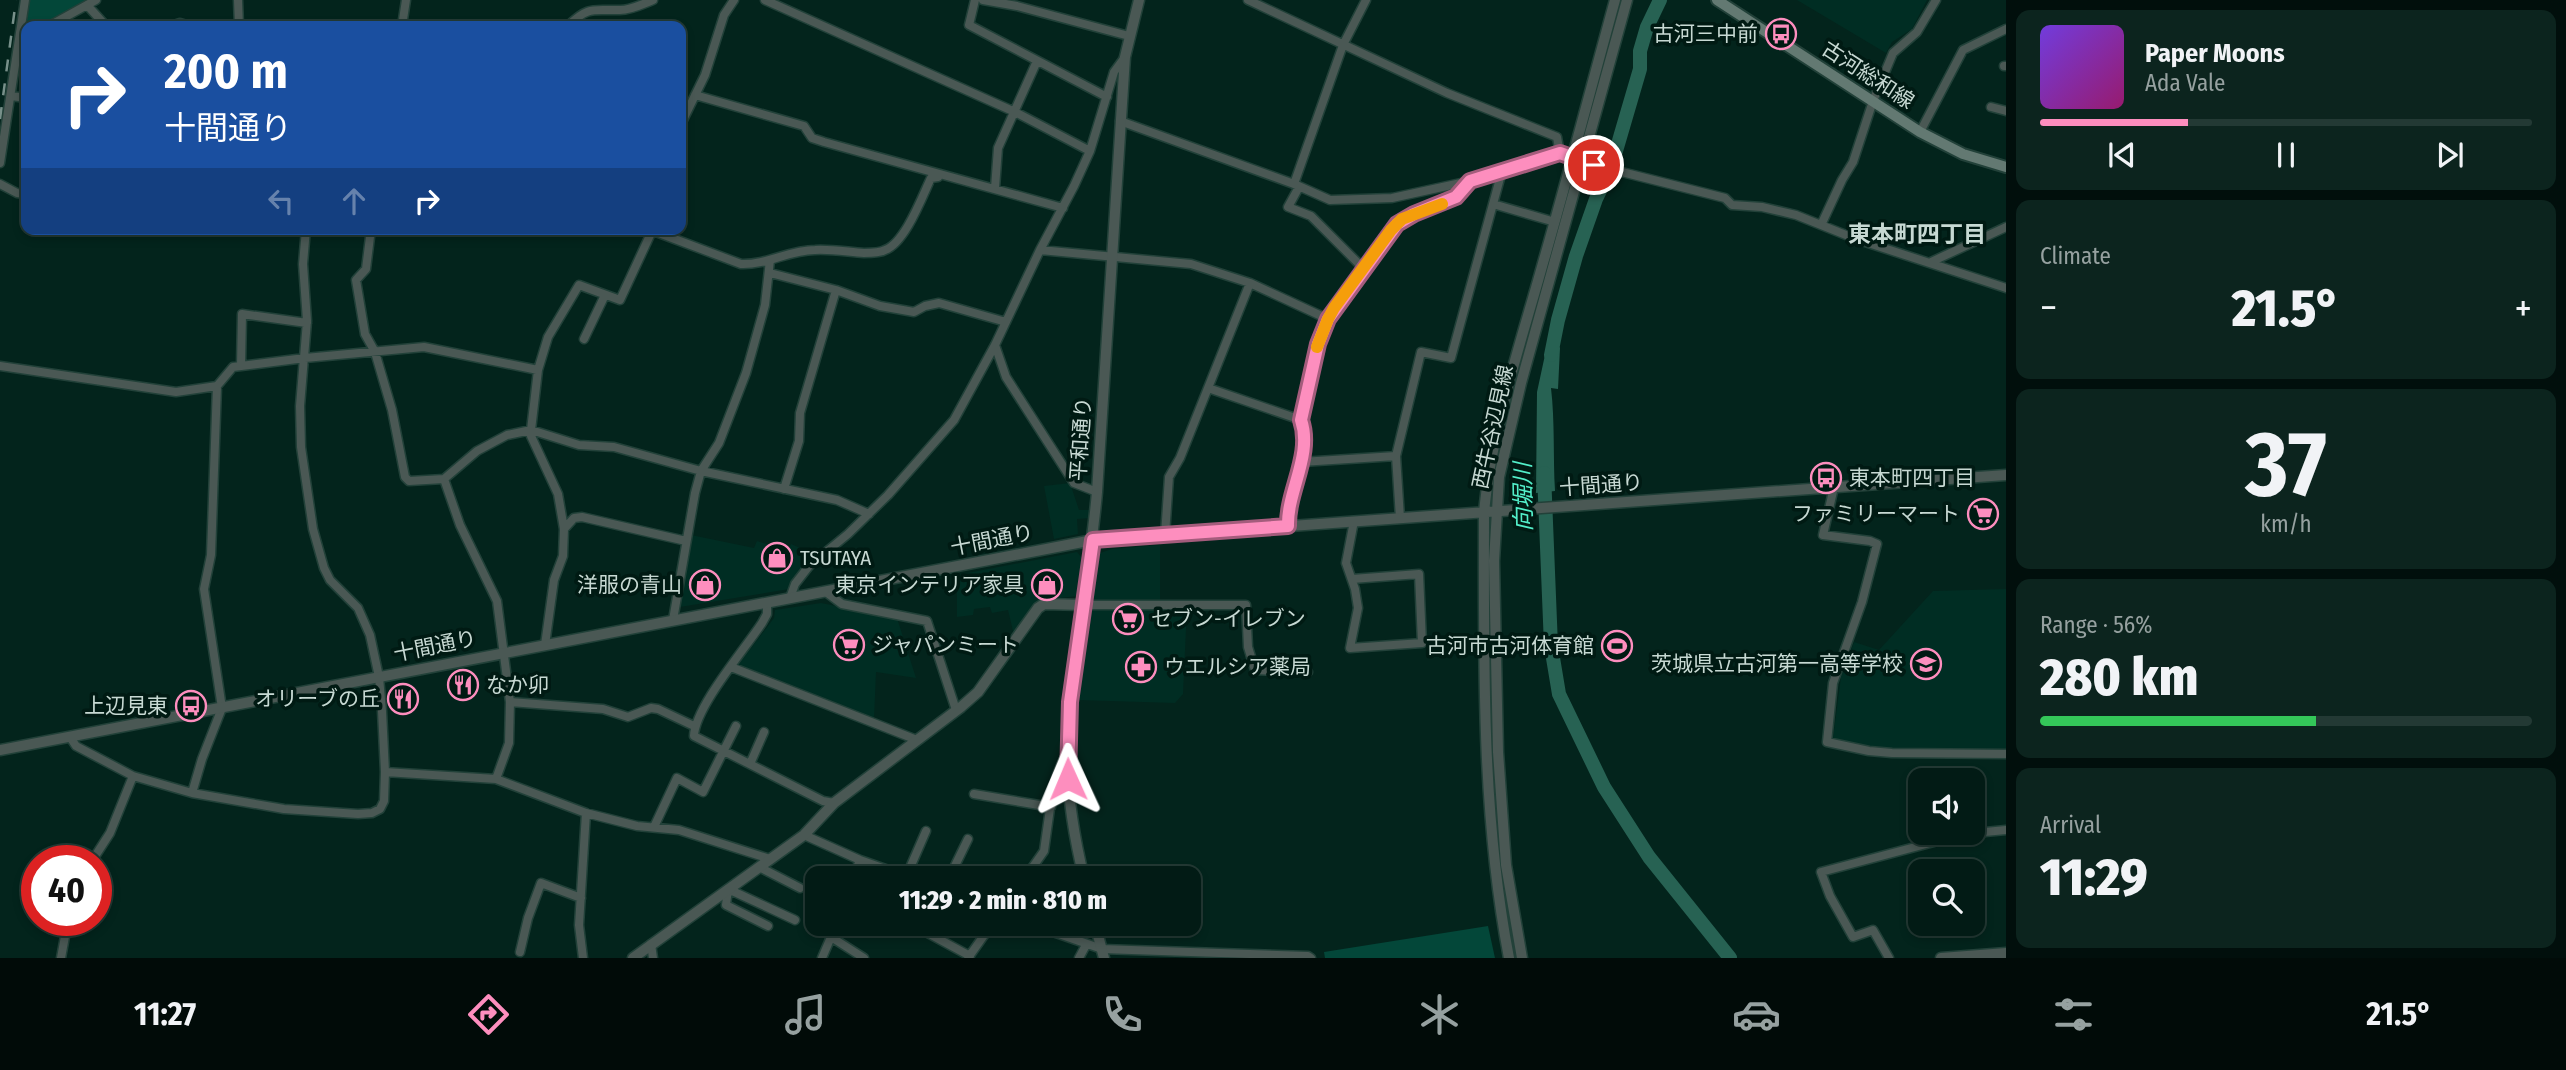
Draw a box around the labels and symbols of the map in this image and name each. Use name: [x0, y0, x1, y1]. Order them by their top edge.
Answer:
bus stop icon: 古河三中前: [1764, 17, 1798, 51]
place label: 古河三中前: [1653, 21, 1758, 47]
street label: 古河総和線: [1817, 36, 1919, 114]
pin: [1564, 135, 1624, 195]
district label: 東本町四丁目: [1848, 220, 1986, 248]
street label: 西牛谷辺見線: [1467, 363, 1519, 491]
street label: 平和通り: [1065, 396, 1097, 482]
water label: 向堀川: [1508, 459, 1538, 532]
bus stop icon: 東本町四丁目: [1809, 461, 1843, 495]
place label: 東本町四丁目: [1849, 465, 1975, 491]
street label: 十間通り: [1558, 469, 1644, 501]
supermarket icon: ファミリーマート: [1966, 497, 2000, 531]
place label: ファミリーマート: [1792, 501, 1960, 527]
street label: 十間通り: [948, 519, 1036, 561]
shop icon: TSUTAYA: [760, 541, 794, 575]
place label: TSUTAYA: [800, 545, 871, 571]
shop icon: 洋服の青山: [688, 568, 722, 602]
shop icon: 東京インテリア家具: [1030, 568, 1064, 602]
place label: 洋服の青山: [577, 572, 682, 598]
place label: 東京インテリア家具: [835, 572, 1024, 598]
supermarket icon: セブン-イレブン: [1111, 602, 1145, 636]
place label: セブン-イレブン: [1151, 606, 1306, 632]
street label: 十間通り: [391, 625, 479, 667]
supermarket icon: ジャパンミート: [832, 628, 866, 662]
sports icon: 古河市古河体育館: [1600, 629, 1634, 663]
place label: ジャパンミート: [872, 632, 1019, 658]
place label: 古河市古河体育館: [1426, 633, 1594, 659]
school or university icon: 茨城県立古河第一高等学校: [1909, 647, 1943, 681]
pharmacy icon: ウエルシア薬局: [1124, 650, 1158, 684]
place label: 茨城県立古河第一高等学校: [1651, 651, 1903, 677]
place label: ウエルシア薬局: [1164, 654, 1311, 680]
restaurant icon: なか卯: [446, 668, 480, 702]
place label: なか卯: [486, 672, 549, 698]
restaurant icon: オリーブの丘: [386, 682, 420, 716]
place label: オリーブの丘: [255, 686, 380, 712]
bus stop icon: 上辺見東: [174, 689, 208, 723]
place label: 上辺見東: [84, 693, 168, 719]
position arrow: [1031, 742, 1105, 816]
speed limit sign: 40: [21, 845, 112, 936]

